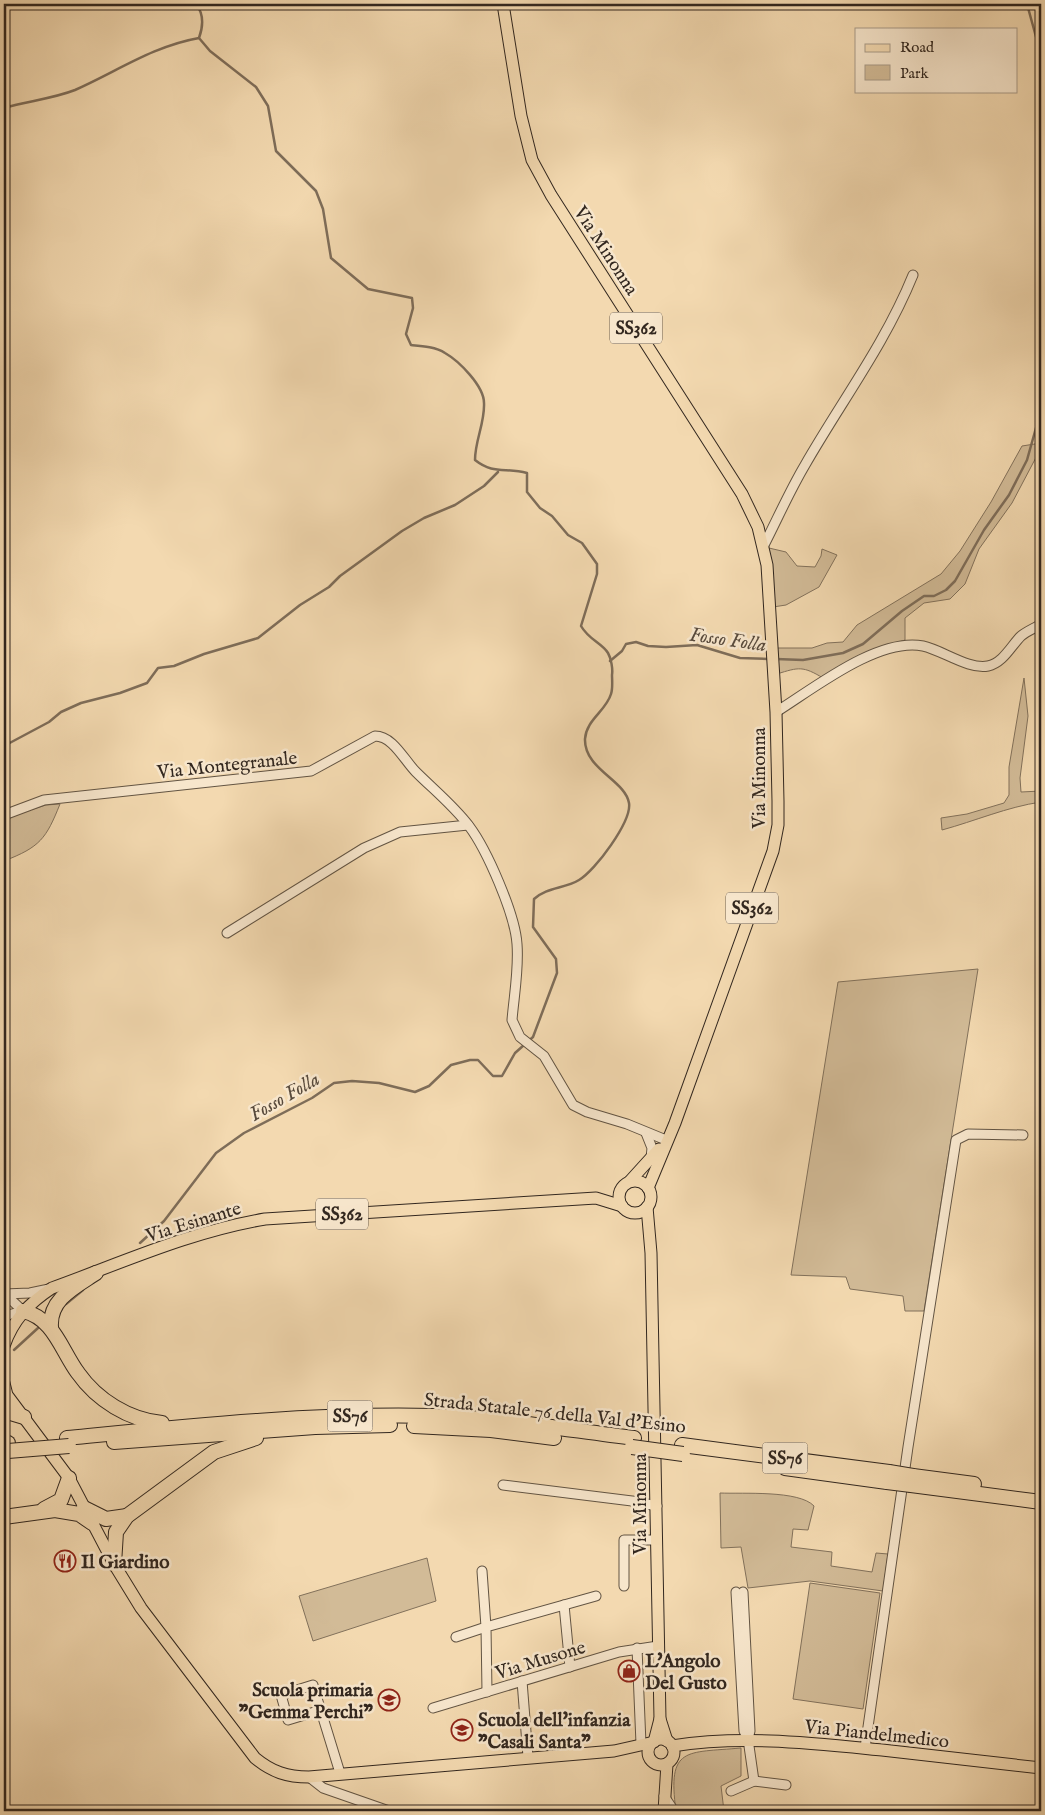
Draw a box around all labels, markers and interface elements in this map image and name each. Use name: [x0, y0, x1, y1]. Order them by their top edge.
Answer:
legend: [855, 28, 1018, 92]
text: Road: [900, 38, 935, 57]
text: Park: [900, 64, 930, 83]
street label: Via Minonna: [567, 201, 643, 301]
road number: SS362: [610, 312, 662, 343]
water label: Fosso Folla: [688, 623, 768, 658]
street label: Via Minonna: [748, 726, 772, 830]
street label: Via Montegranale: [155, 747, 299, 785]
road number: SS362: [726, 892, 778, 924]
water label: Fosso Folla: [245, 1067, 325, 1127]
street label: Via Esinante: [142, 1197, 244, 1249]
road number: SS362: [316, 1198, 368, 1230]
street label: Strada Statale 76 della Val d'Esino: [423, 1388, 687, 1440]
road number: SS76: [328, 1400, 372, 1432]
road number: SS76: [762, 1442, 808, 1474]
street label: Via Minonna: [629, 1452, 653, 1556]
restaurant icon: Il Giardino: [53, 1549, 77, 1573]
place label: Il Giardino: [81, 1551, 169, 1575]
street label: Via Musone: [492, 1636, 589, 1686]
place label: L'Angolo Del Gusto: [645, 1650, 727, 1696]
shop icon: L'Angolo Del Gusto: [617, 1659, 641, 1683]
place label: Scuola primaria "Gemma Perchi": [239, 1679, 374, 1725]
school or university icon: Scuola primaria "Gemma Perchi": [377, 1688, 401, 1712]
place label: Scuola dell'infanzia "Casali Santa": [478, 1709, 631, 1755]
street label: Via Piandelmedico: [802, 1715, 950, 1755]
school or university icon: Scuola dell'infanzia "Casali Santa": [450, 1718, 474, 1742]

